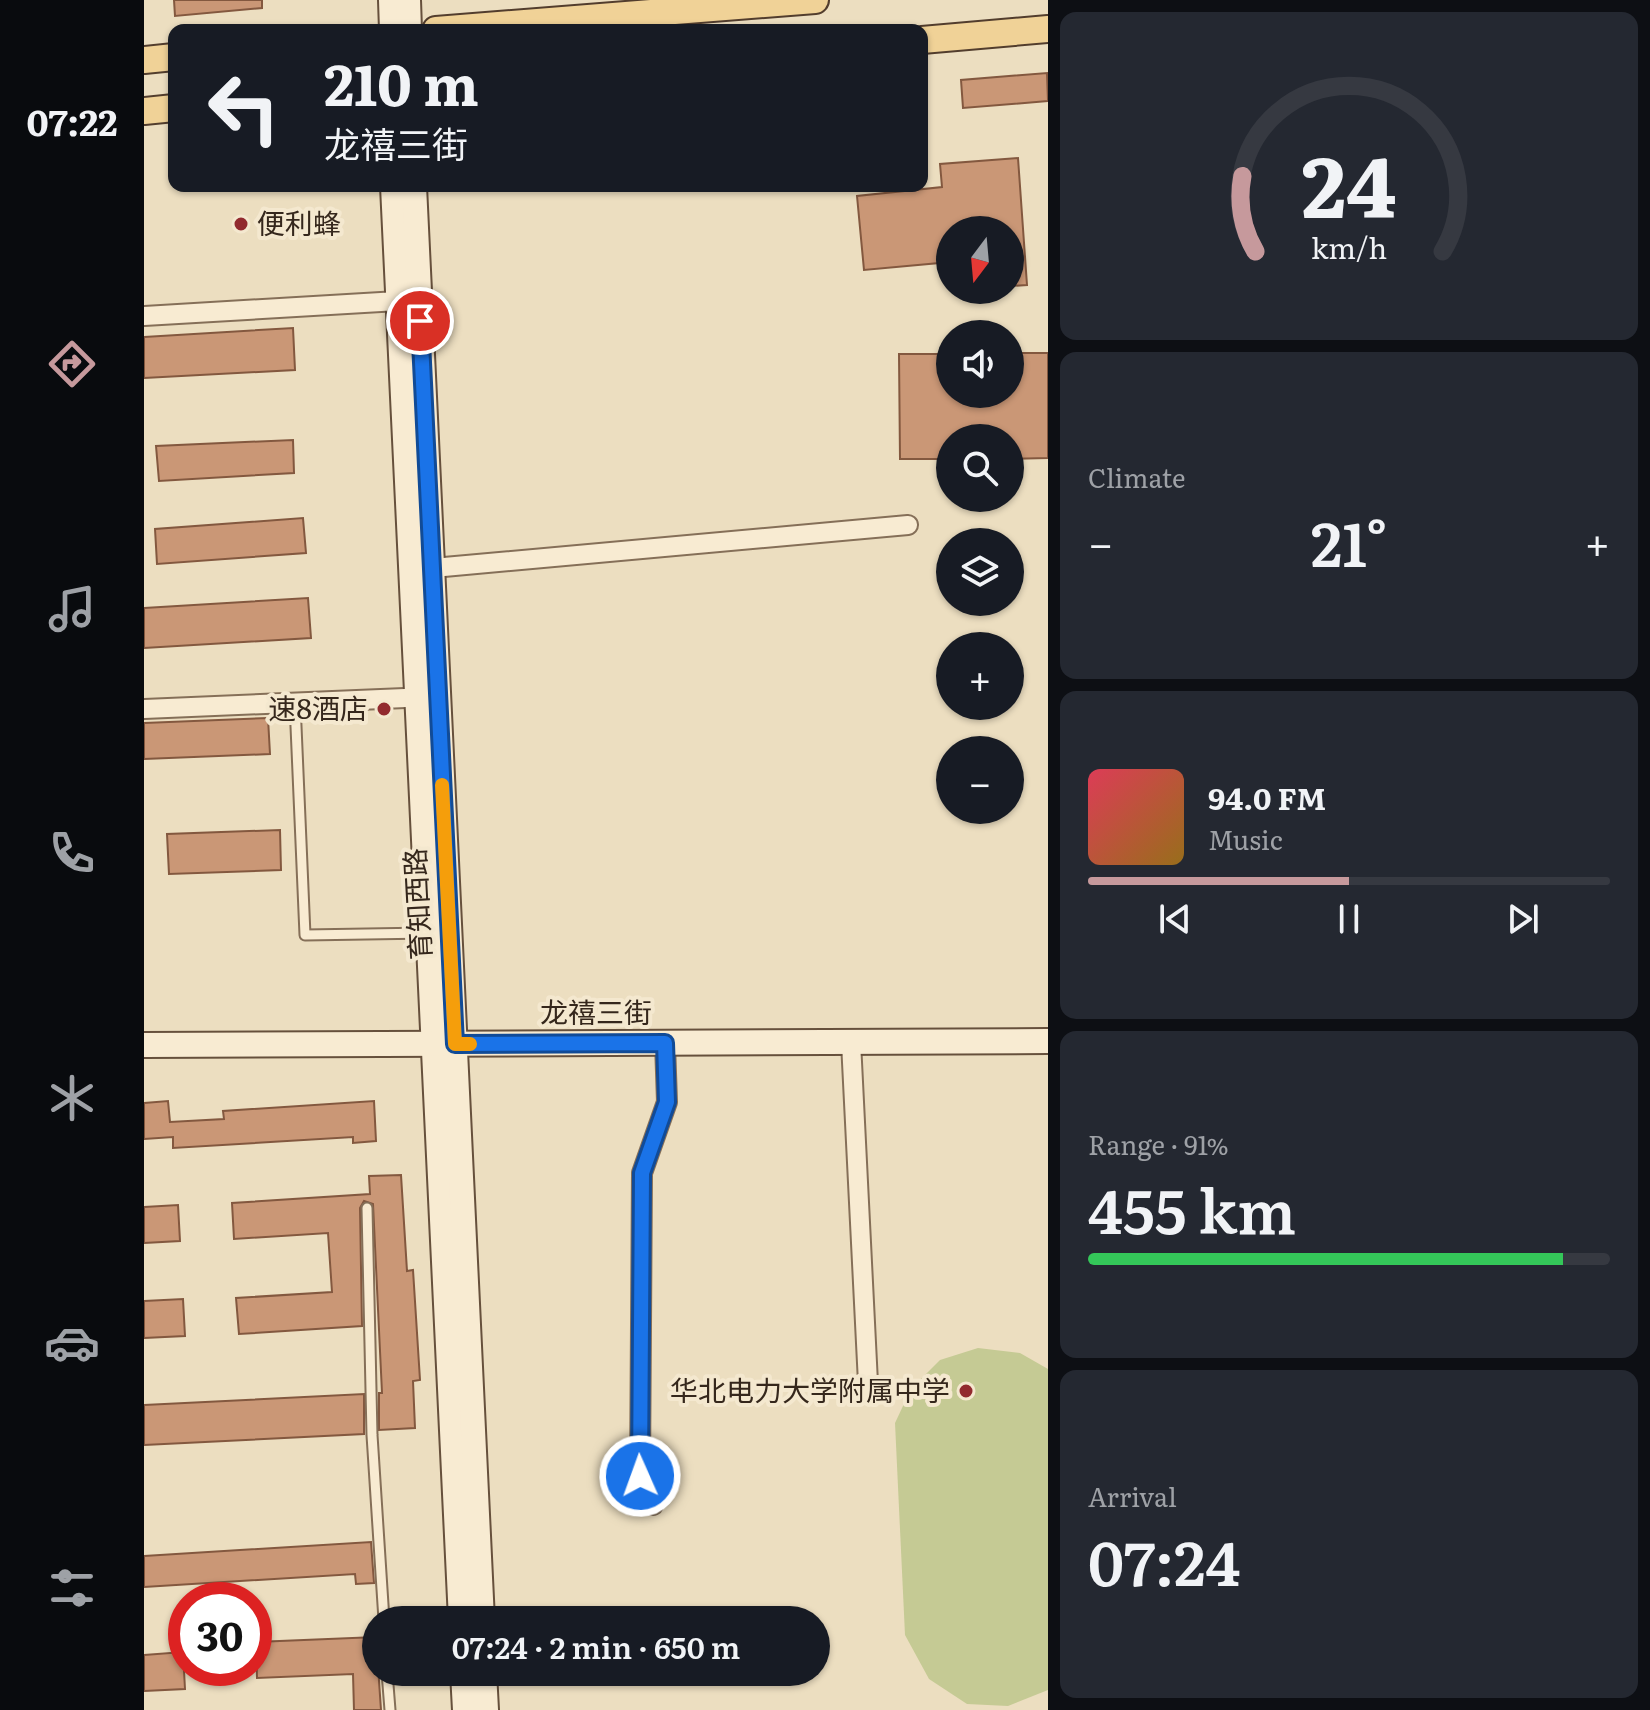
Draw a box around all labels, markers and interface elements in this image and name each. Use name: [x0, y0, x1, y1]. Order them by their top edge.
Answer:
text: 210 m: [324, 40, 479, 123]
icon: left: [192, 56, 296, 160]
text: 07:22: [26, 94, 118, 147]
text: 龙禧三街: [324, 116, 468, 169]
text: 24: [1302, 119, 1396, 243]
place label: 便利蜂: [257, 201, 341, 243]
marker: 便利蜂: [232, 215, 250, 233]
north arrow: [936, 216, 1024, 304]
map controls: [936, 216, 1024, 824]
text: km/h: [1311, 225, 1387, 268]
pin: [386, 287, 454, 355]
icon: arrive: [398, 299, 442, 343]
button: sound: [936, 320, 1024, 408]
icon: directions: [44, 336, 100, 392]
button: search: [936, 424, 1024, 512]
text: Climate: [1088, 457, 1186, 496]
text: 21°: [1311, 496, 1387, 585]
text: −: [1088, 508, 1114, 574]
text: +: [1584, 508, 1610, 574]
button: layers: [936, 528, 1024, 616]
icon: music: [44, 581, 100, 637]
button: +: [936, 632, 1024, 720]
place label: 速8酒店: [269, 686, 368, 728]
marker: 速8酒店: [375, 700, 393, 718]
button: −: [936, 736, 1024, 824]
text: 94.0 FM: [1208, 775, 1326, 819]
text: Music: [1208, 819, 1283, 858]
icon: phone: [44, 825, 100, 881]
street label: 育知西路: [392, 847, 440, 961]
icon: previous: [1153, 897, 1197, 941]
icon: pause: [1327, 897, 1371, 941]
icon: next: [1501, 897, 1545, 941]
street label: 龙禧三街: [540, 990, 652, 1032]
icon: climate: [44, 1070, 100, 1126]
text: Range · 91%: [1088, 1124, 1229, 1163]
text: 455 km: [1088, 1163, 1296, 1252]
icon: car: [44, 1315, 100, 1371]
place label: 华北电力大学附属中学: [670, 1368, 950, 1410]
marker: 华北电力大学附属中学: [957, 1382, 975, 1400]
position arrow: [598, 1434, 682, 1518]
text: Arrival: [1088, 1476, 1177, 1515]
text: 07:24: [1088, 1515, 1240, 1604]
icon: filters: [44, 1560, 100, 1616]
speed limit sign: 30: [168, 1582, 272, 1686]
text: 07:24 · 2 min · 650 m: [452, 1624, 740, 1668]

